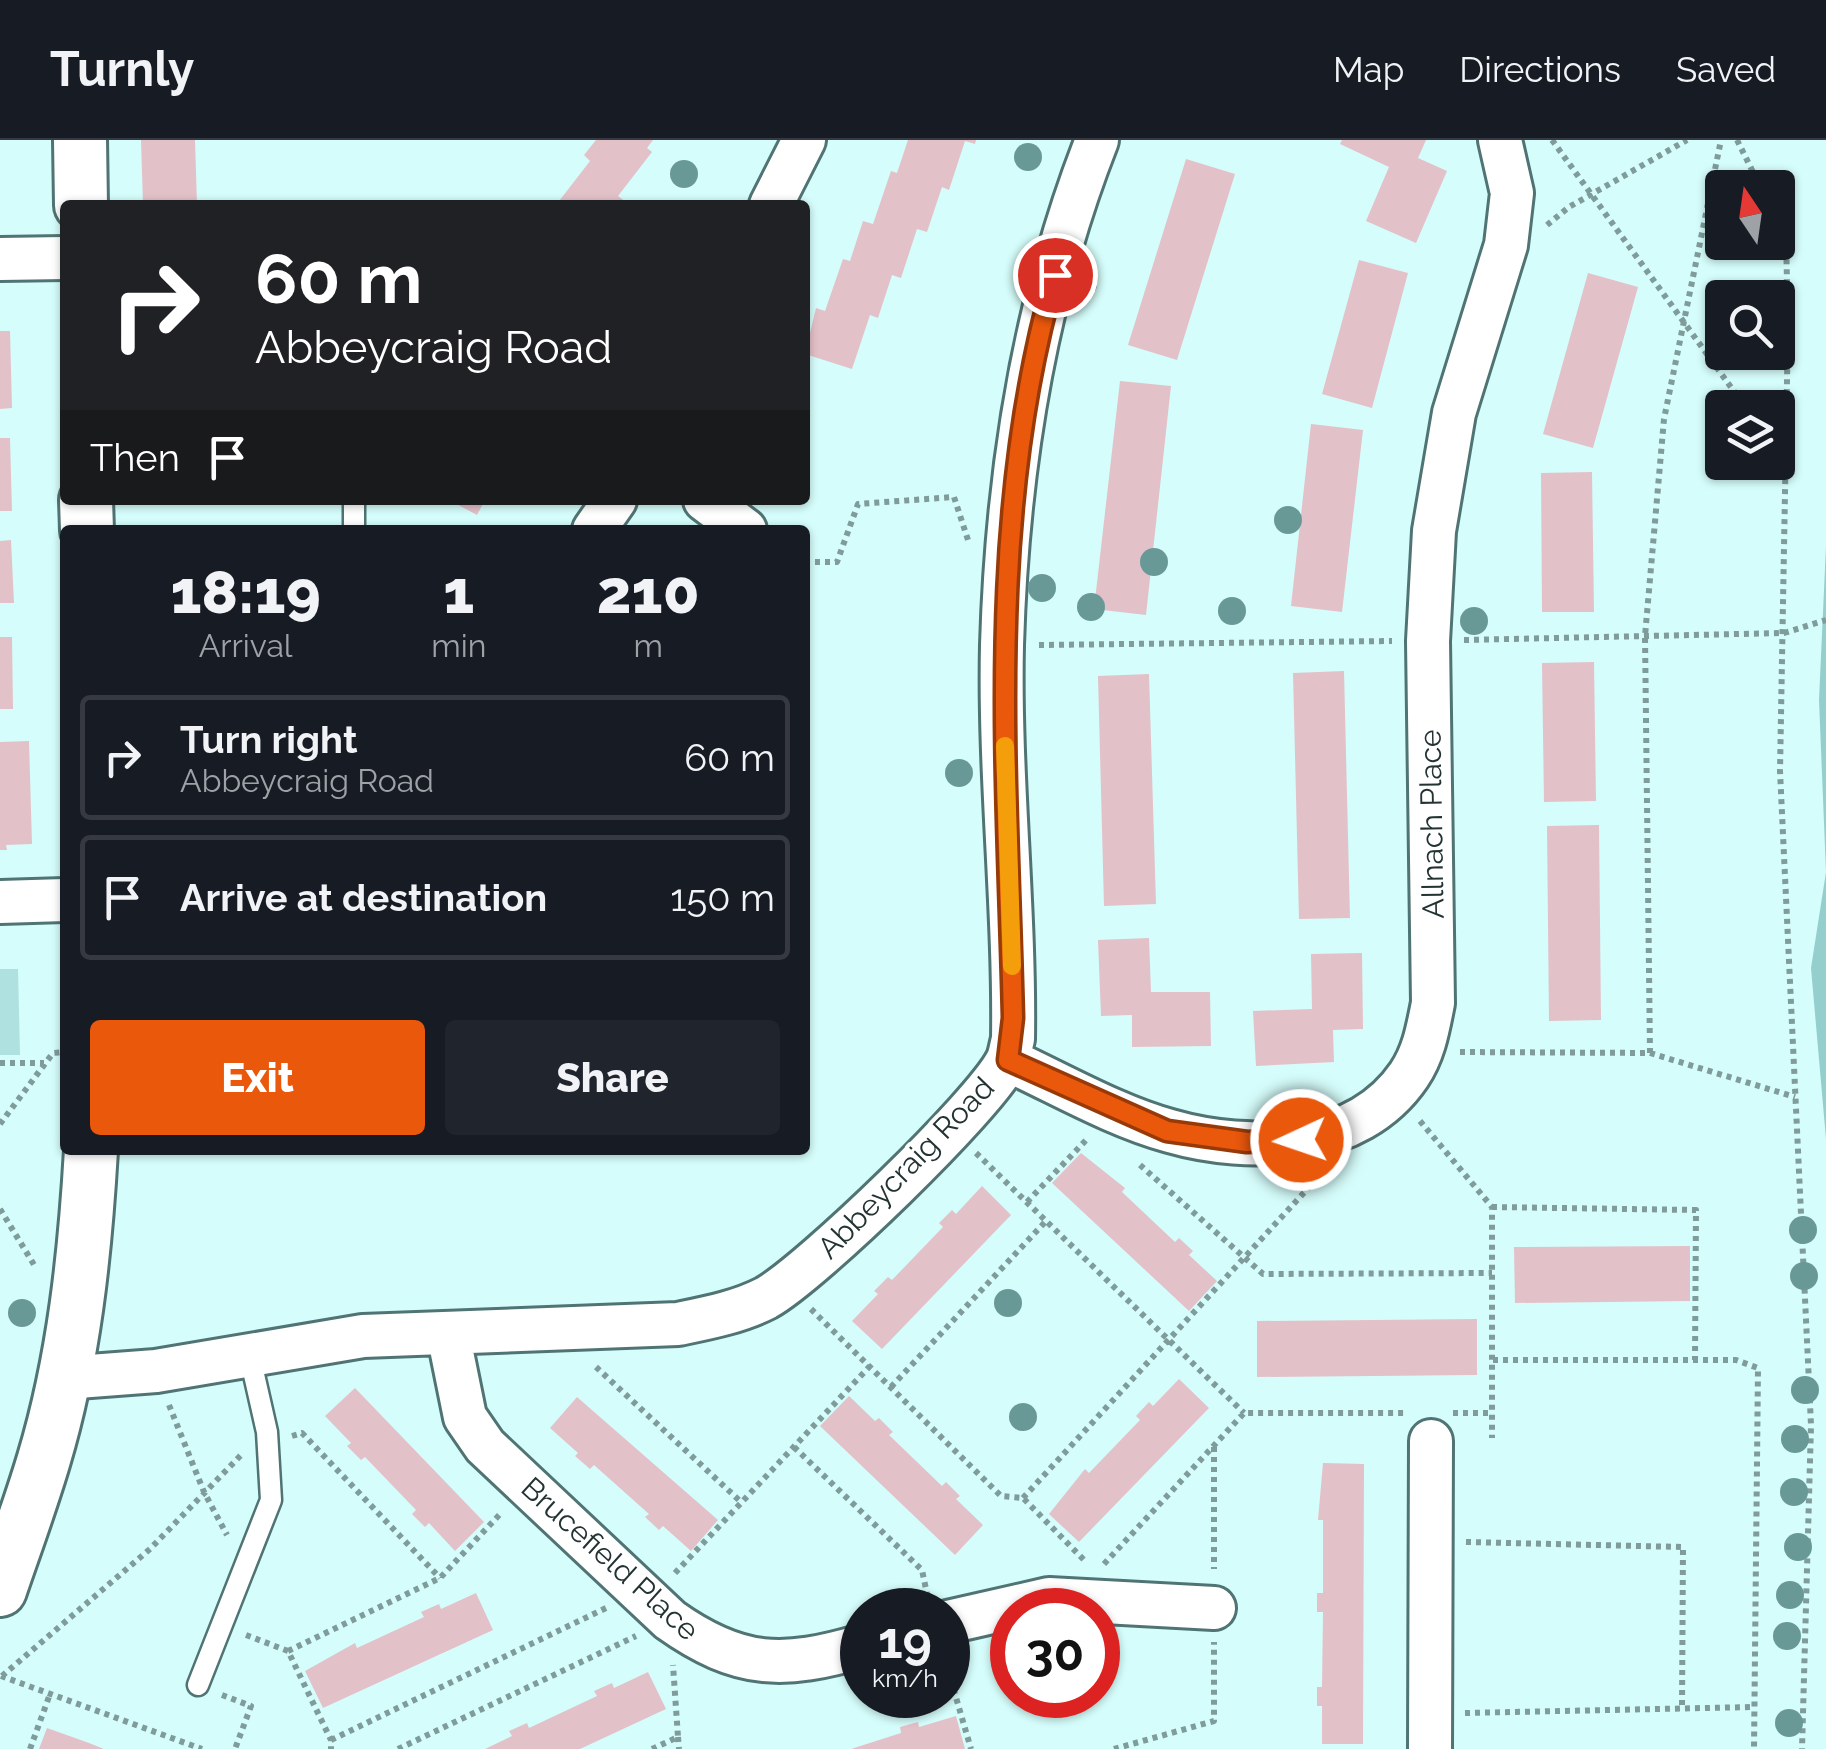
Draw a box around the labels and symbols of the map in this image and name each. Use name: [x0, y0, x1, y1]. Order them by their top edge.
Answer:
north arrow: [1705, 170, 1795, 260]
pin: [1013, 233, 1098, 318]
street label: Allnach Place: [1412, 729, 1451, 919]
street label: Abbeycraig Road: [810, 1070, 1001, 1265]
position arrow: [1249, 1088, 1353, 1192]
street label: Brucefield Place: [515, 1470, 706, 1647]
speed limit sign: 30: [990, 1588, 1120, 1718]

